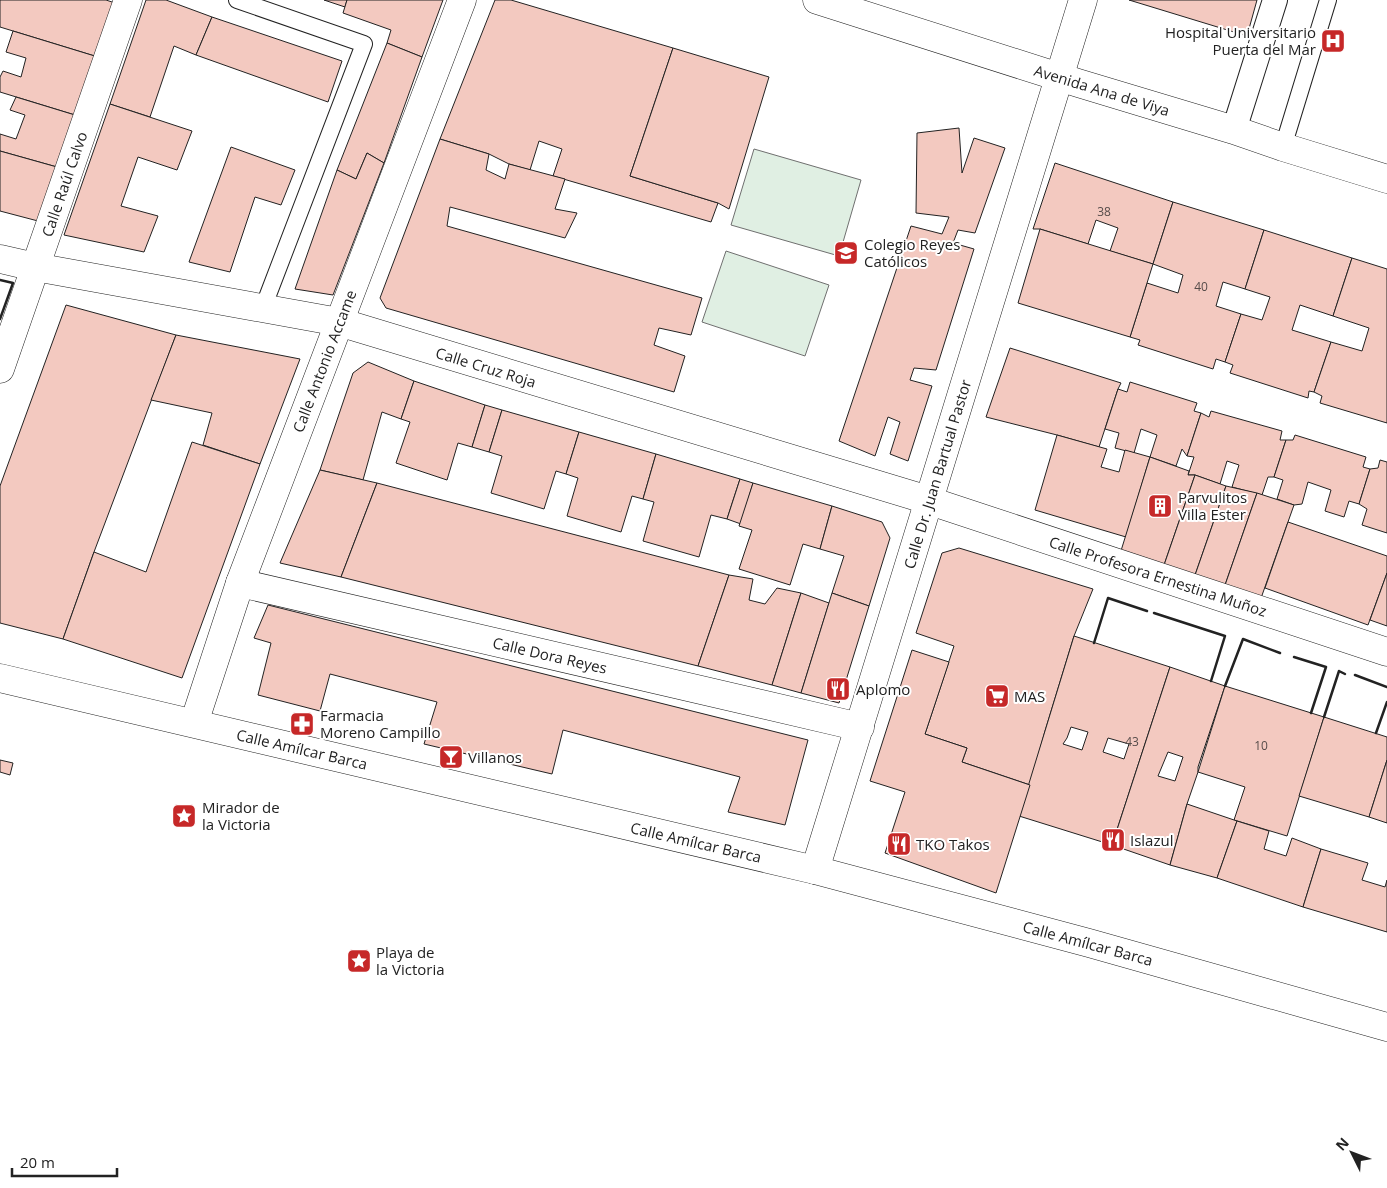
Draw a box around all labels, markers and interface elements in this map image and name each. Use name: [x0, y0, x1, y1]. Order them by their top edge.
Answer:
place label: Hospital Universitario Puerta del Mar: [1165, 22, 1316, 59]
hospital icon: Hospital Universitario Puerta del Mar: [1320, 28, 1346, 54]
street label: Avenida Ana de Viya: [1032, 60, 1172, 120]
street label: Calle Raúl Calvo: [37, 129, 91, 239]
house number: 38: [1097, 203, 1111, 220]
place label: Colegio Reyes Católicos: [864, 234, 960, 271]
school or university icon: Colegio Reyes Católicos: [833, 240, 859, 266]
house number: 40: [1194, 278, 1208, 295]
street label: Calle Antonio Accame: [288, 287, 360, 435]
street label: Calle Cruz Roja: [433, 342, 539, 392]
street label: Calle Dr. Juan Bartual Pastor: [899, 377, 975, 571]
place label: Parvulitos Villa Ester: [1178, 487, 1247, 524]
building icon: Parvulitos Villa Ester: [1147, 493, 1173, 519]
street label: Calle Profesora Ernestina Muñoz: [1047, 531, 1269, 621]
street label: Calle Dora Reyes: [491, 632, 609, 678]
restaurant icon: Aplomo: [825, 676, 851, 702]
place label: Aplomo: [856, 679, 910, 699]
supermarket icon: MAS: [984, 683, 1010, 709]
place label: MAS: [1014, 686, 1045, 706]
place label: Farmacia Moreno Campillo: [320, 705, 440, 742]
pharmacy icon: Farmacia Moreno Campillo: [289, 711, 315, 737]
street label: Calle Amílcar Barca: [235, 724, 369, 774]
house number: 43: [1125, 733, 1139, 750]
house number: 10: [1254, 737, 1268, 754]
bar icon: Villanos: [438, 744, 464, 770]
place label: Villanos: [468, 747, 522, 767]
place label: Mirador de la Victoria: [202, 797, 280, 834]
place icon: Mirador de la Victoria: [171, 803, 197, 829]
street label: Calle Amílcar Barca: [629, 817, 763, 867]
restaurant icon: Islazul: [1100, 827, 1126, 853]
place label: Islazul: [1130, 830, 1173, 850]
restaurant icon: TKO Takos: [886, 831, 912, 857]
place label: TKO Takos: [916, 834, 990, 854]
street label: Calle Amílcar Barca: [1021, 916, 1155, 970]
place label: Playa de la Victoria: [376, 942, 445, 979]
place icon: Playa de la Victoria: [346, 948, 372, 974]
north arrow: [1327, 1128, 1377, 1178]
text: N: [1331, 1133, 1353, 1155]
scale bar: [12, 1146, 118, 1178]
text: 20 m: [20, 1152, 55, 1172]

